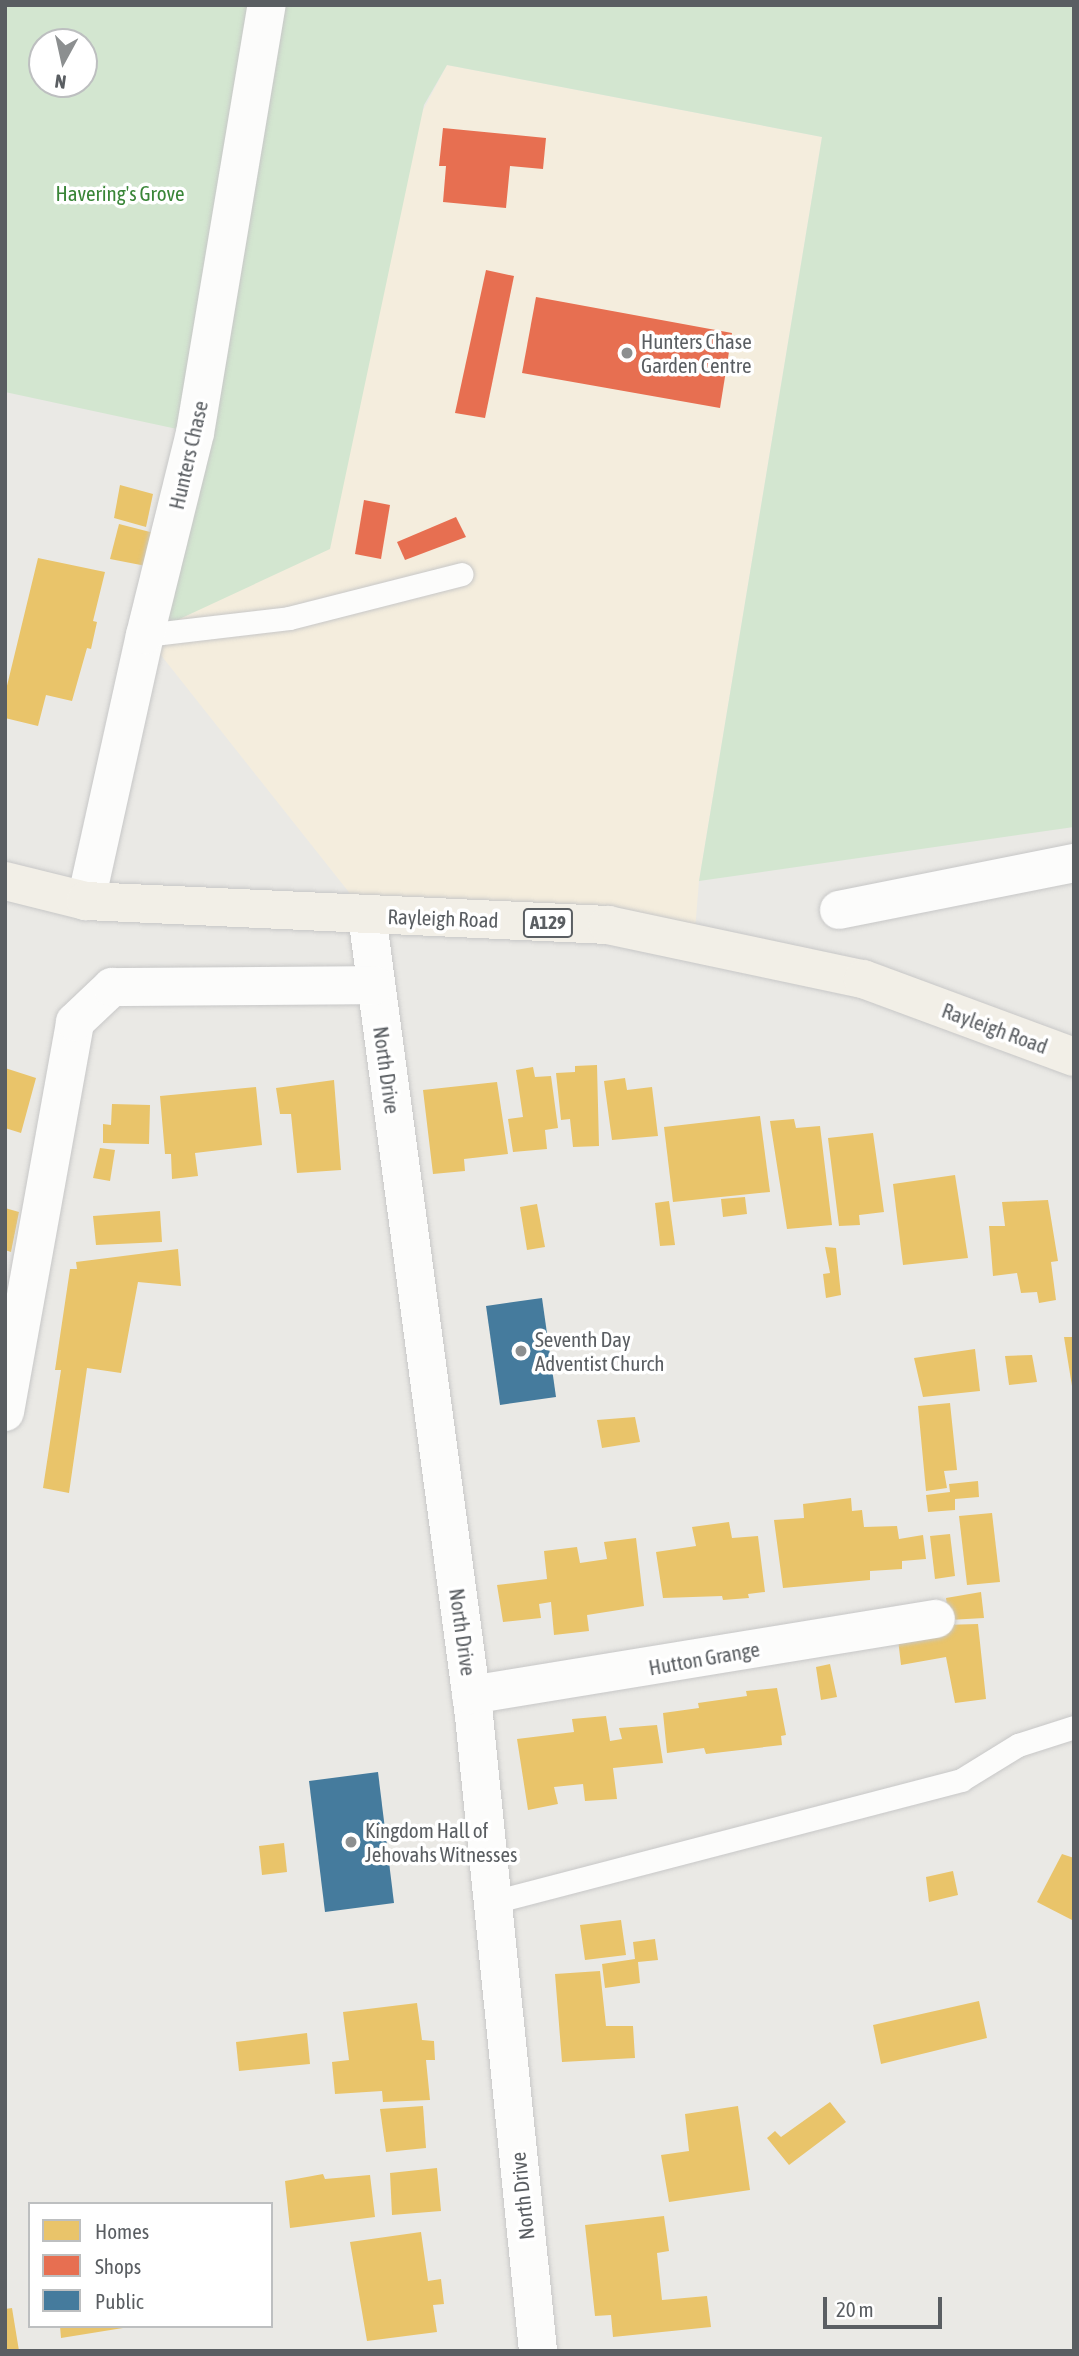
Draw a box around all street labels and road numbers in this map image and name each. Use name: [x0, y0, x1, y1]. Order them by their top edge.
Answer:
street label: Hunters Chase: [163, 398, 213, 512]
street label: Rayleigh Road: [387, 903, 499, 933]
road number: A129: [522, 908, 574, 939]
street label: Rayleigh Road: [939, 997, 1051, 1059]
street label: North Drive: [368, 1025, 406, 1115]
street label: North Drive: [444, 1587, 482, 1677]
street label: Hutton Grange: [647, 1636, 761, 1680]
street label: North Drive: [505, 2151, 539, 2241]

